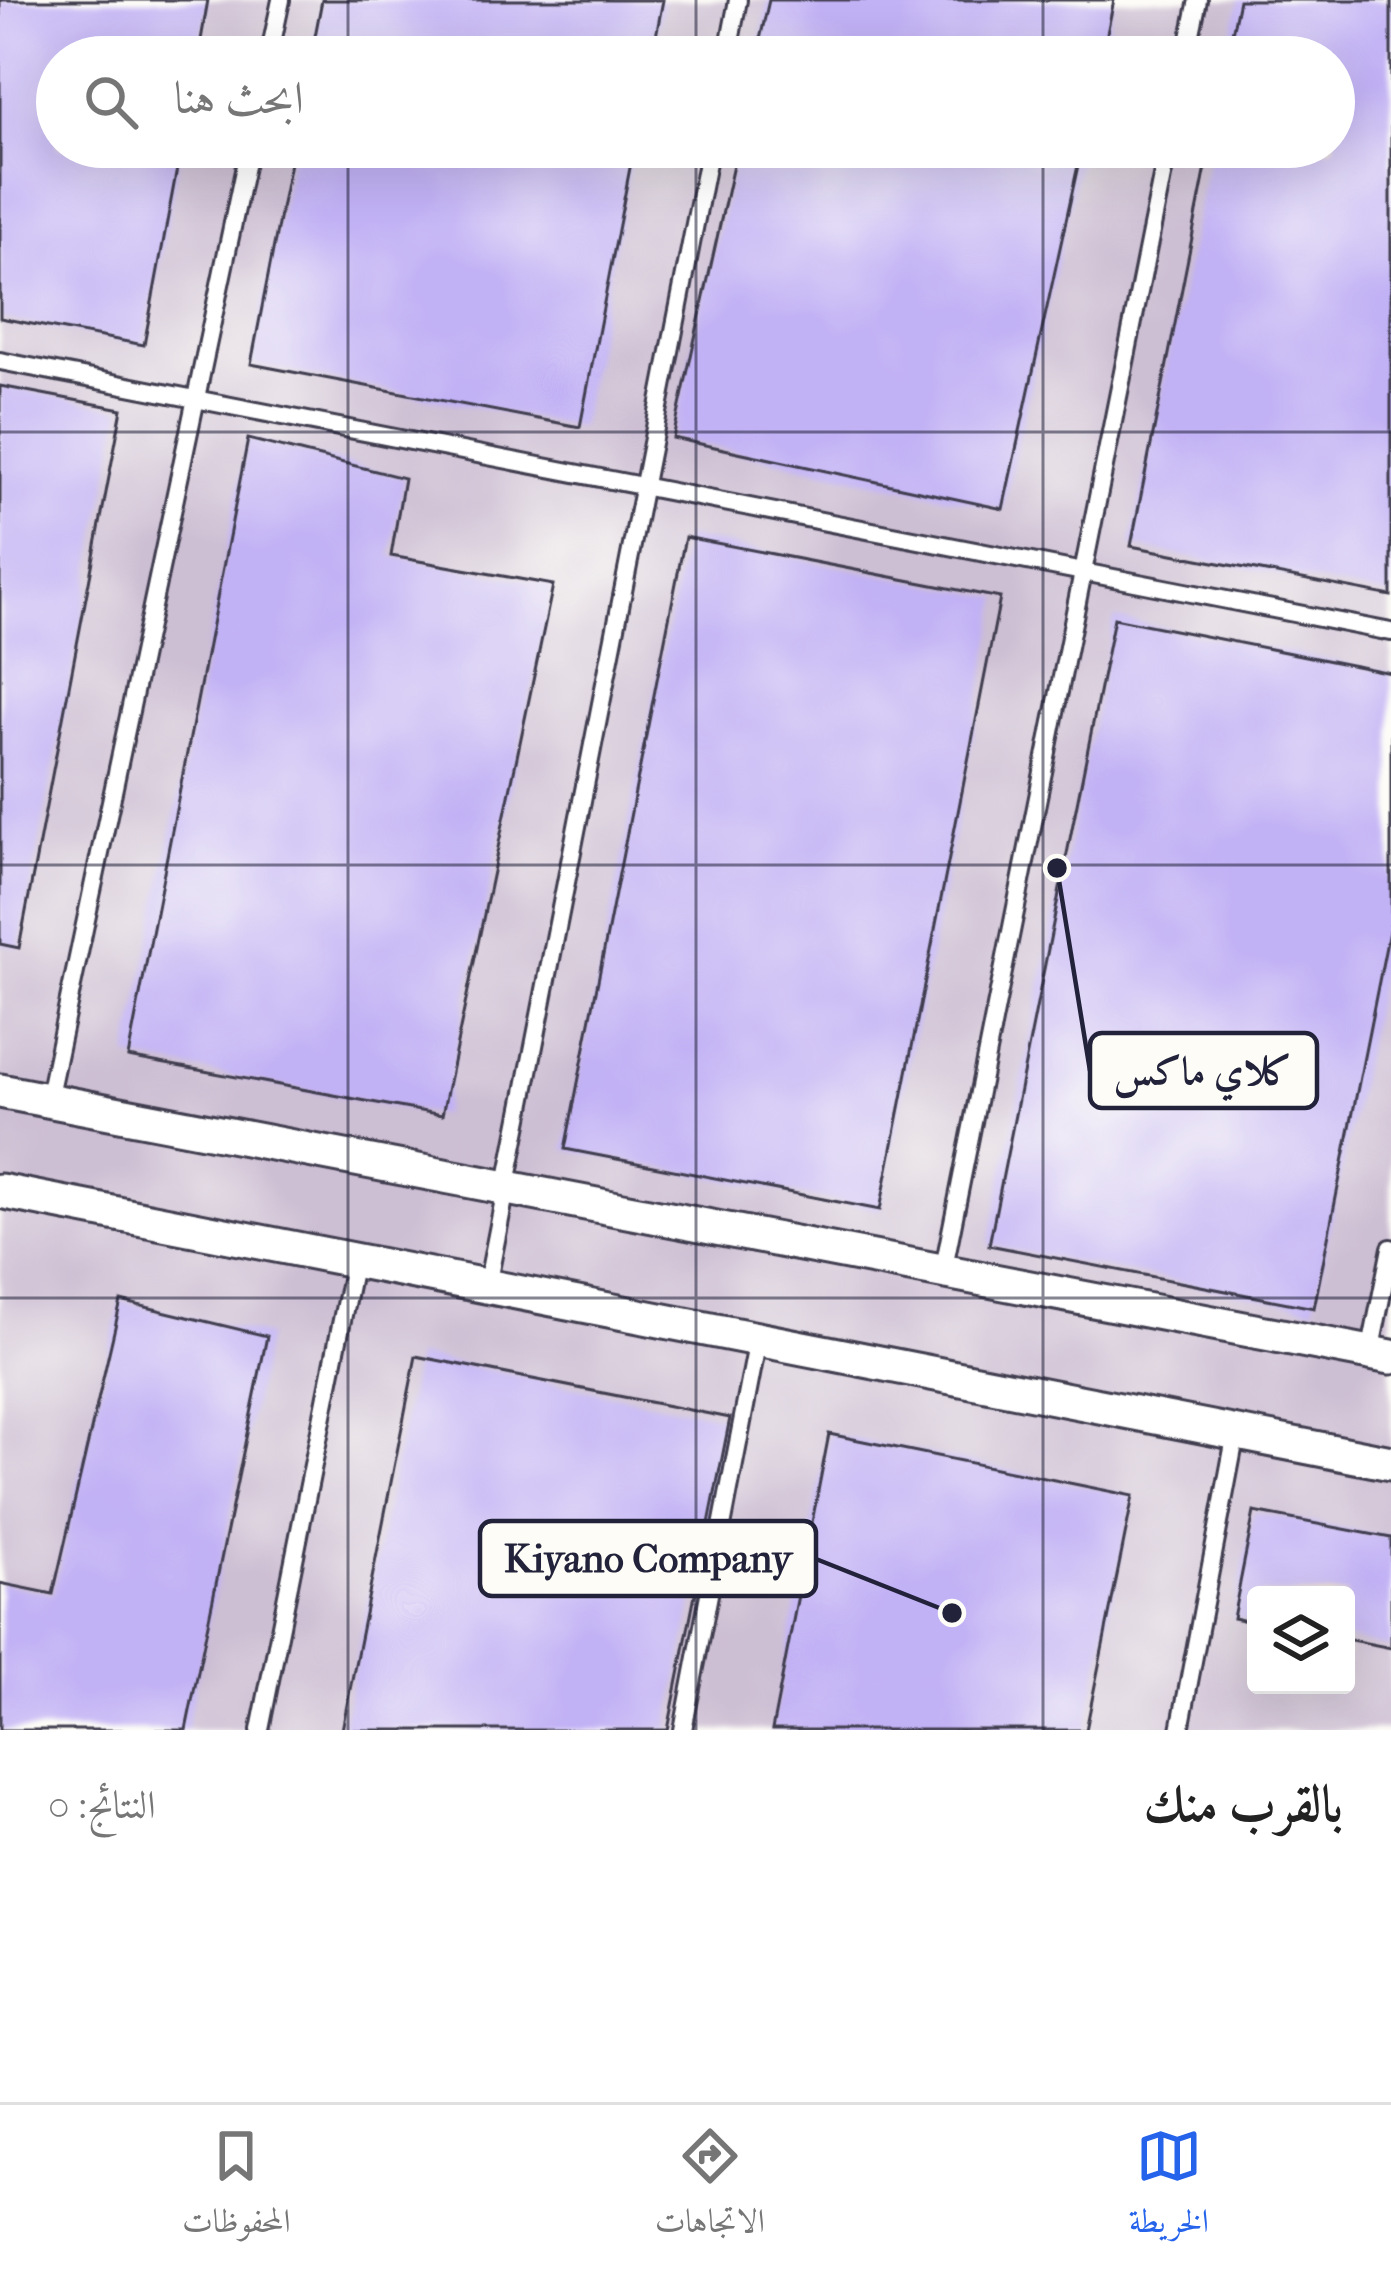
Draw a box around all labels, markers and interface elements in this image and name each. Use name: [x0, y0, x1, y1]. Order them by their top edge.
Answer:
search box: [36, 36, 1355, 168]
icon: search: [78, 69, 144, 135]
text: ابحث هنا: [174, 72, 304, 125]
callout: كلاي ماكس: [1090, 1033, 1317, 1108]
text: كلاي ماكس: [1114, 1048, 1292, 1102]
callout: Kiyano Company: [480, 1521, 816, 1596]
text: Kiyano Company: [504, 1536, 794, 1582]
map controls: [1247, 1586, 1355, 1694]
button: layers: [1247, 1586, 1355, 1694]
text: بالقرب منك: [1144, 1774, 1343, 1834]
text: النتائج: 0: [48, 1782, 156, 1828]
tab: المحفوظات: [182, 2123, 291, 2253]
tab: الاتجاهات: [655, 2123, 765, 2253]
tab: الخريطة: [1129, 2123, 1209, 2253]

